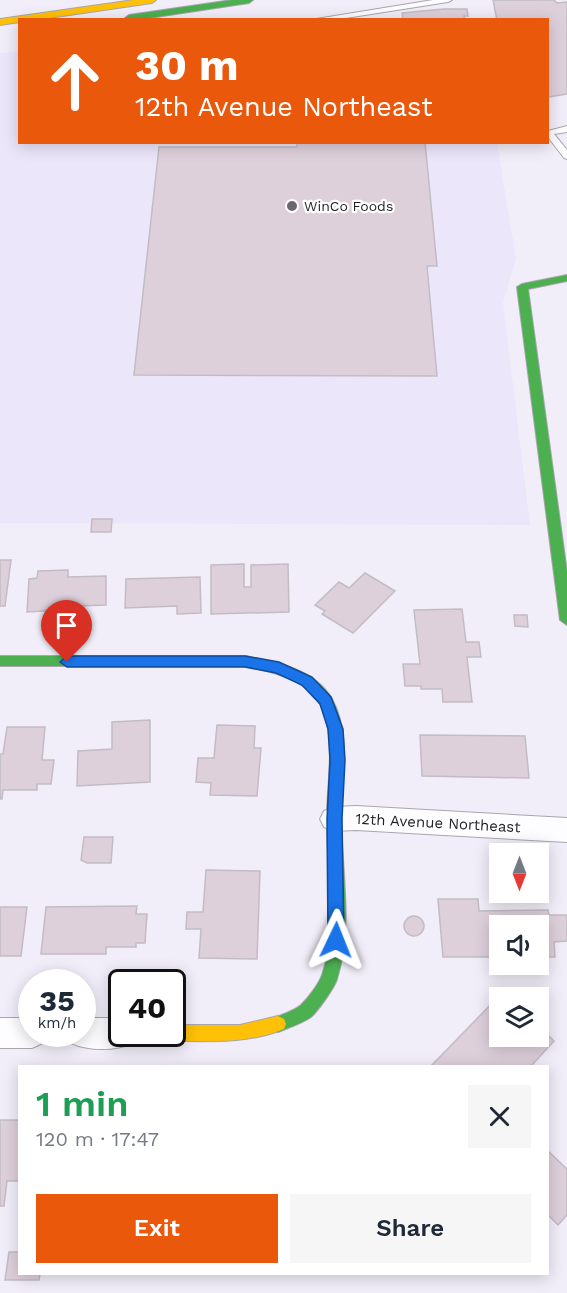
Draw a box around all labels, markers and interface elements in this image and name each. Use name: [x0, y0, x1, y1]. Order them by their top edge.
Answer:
text: 30 m: [135, 41, 239, 90]
icon: ahead: [36, 42, 114, 120]
text: 12th Avenue Northeast: [135, 91, 433, 123]
place label: WinCo Foods: [304, 198, 393, 214]
marker: WinCo Foods: [285, 199, 299, 213]
pin: [41, 600, 92, 662]
icon: arrive: [50, 609, 83, 642]
street label: 12th Avenue Northeast: [355, 810, 522, 836]
north arrow: [489, 843, 549, 903]
map controls: [489, 843, 549, 1047]
position arrow: [304, 908, 368, 972]
button: sound: [489, 915, 549, 975]
speed limit sign: 40: [108, 969, 186, 1047]
text: 35: [39, 983, 75, 1018]
button: layers: [489, 987, 549, 1047]
text: km/h: [38, 1014, 76, 1032]
text: 1 min: [36, 1083, 128, 1125]
button: close: [468, 1085, 531, 1148]
text: 120 m · 17:47: [36, 1127, 159, 1151]
button: Exit: [36, 1194, 278, 1263]
button: Share: [290, 1194, 531, 1263]

